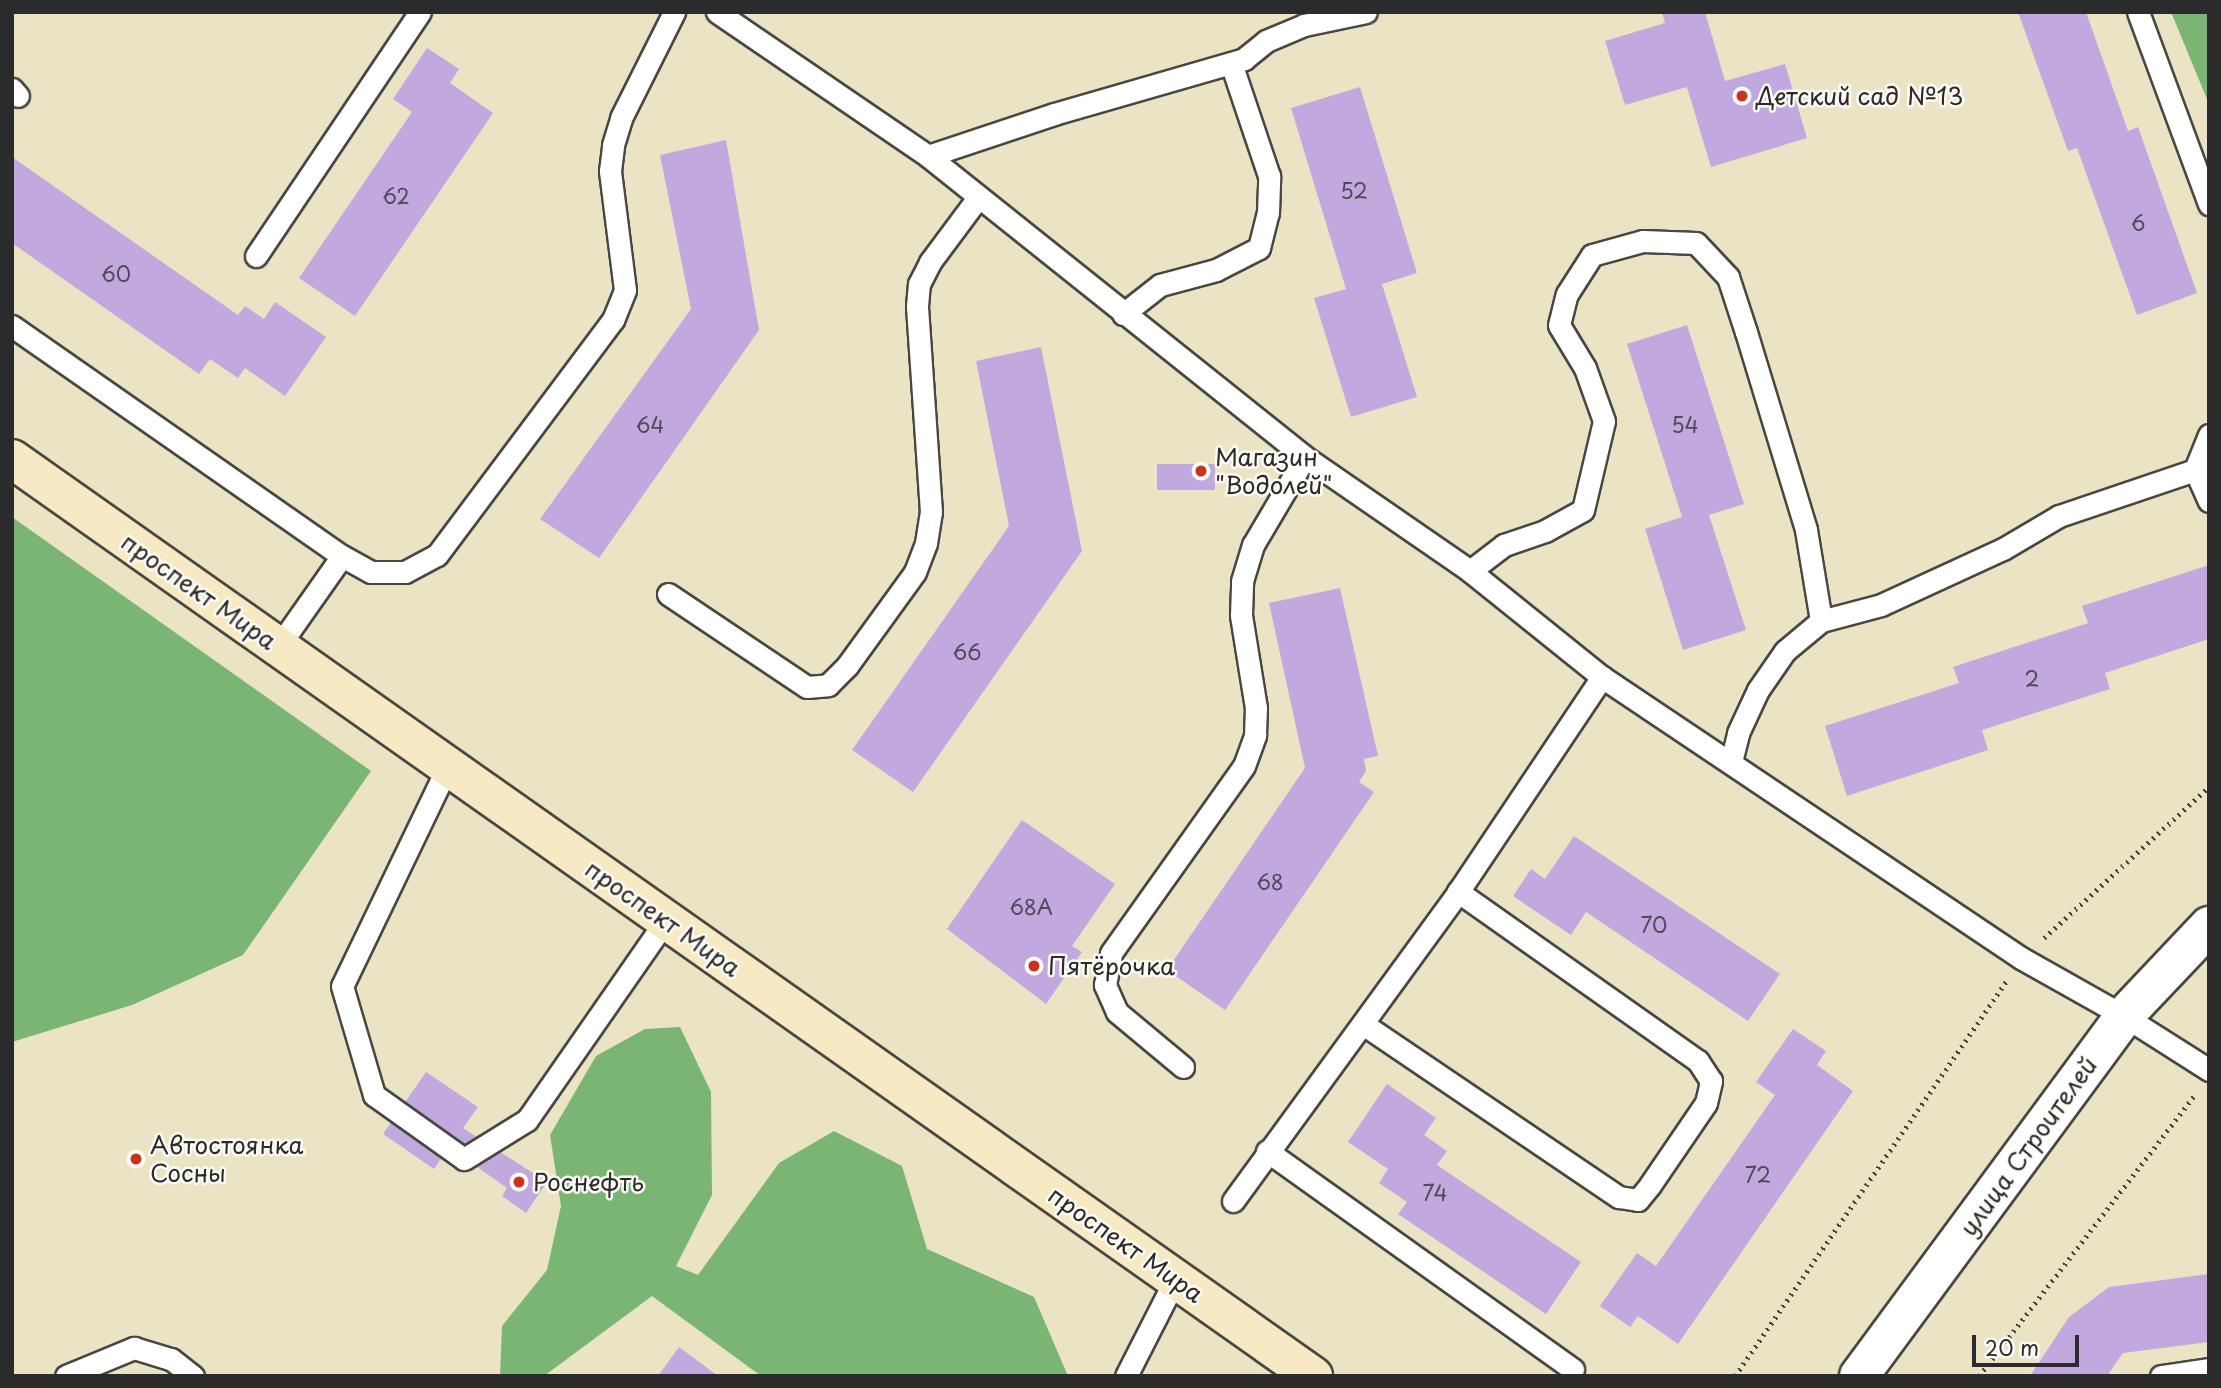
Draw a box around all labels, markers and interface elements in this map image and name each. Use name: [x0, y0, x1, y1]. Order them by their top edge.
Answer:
place label: Детский сад №13: [1756, 82, 1965, 110]
marker: Детский сад №13: [1734, 88, 1750, 104]
house number: 52: [1340, 177, 1368, 203]
house number: 62: [382, 182, 410, 208]
house number: 6: [2131, 209, 2145, 235]
house number: 60: [101, 260, 131, 286]
house number: 64: [636, 411, 664, 437]
house number: 54: [1671, 411, 1699, 437]
place label: Магазин "Водолей": [1215, 443, 1333, 499]
marker: Магазин "Водолей": [1193, 463, 1209, 479]
street label: проспект Мира: [116, 527, 282, 655]
house number: 66: [952, 638, 982, 664]
house number: 2: [2025, 665, 2039, 691]
street label: проспект Мира: [580, 854, 746, 982]
house number: 68: [1256, 868, 1284, 894]
house number: 68А: [1009, 893, 1053, 919]
house number: 70: [1641, 911, 1667, 937]
place label: Пятёрочка: [1048, 952, 1175, 980]
marker: Пятёрочка: [1026, 958, 1042, 974]
street label: улица Строителей: [1953, 1050, 2103, 1242]
place label: Автостоянка Сосны: [150, 1131, 303, 1187]
marker: Автостоянка Сосны: [128, 1151, 144, 1167]
house number: 72: [1745, 1161, 1771, 1187]
place label: Роснефть: [533, 1168, 644, 1196]
marker: Роснефть: [511, 1174, 527, 1190]
house number: 74: [1423, 1179, 1447, 1205]
street label: проспект Мира: [1043, 1180, 1209, 1308]
scale bar: [1976, 1322, 2083, 1366]
text: 20 m: [1985, 1331, 2039, 1363]

